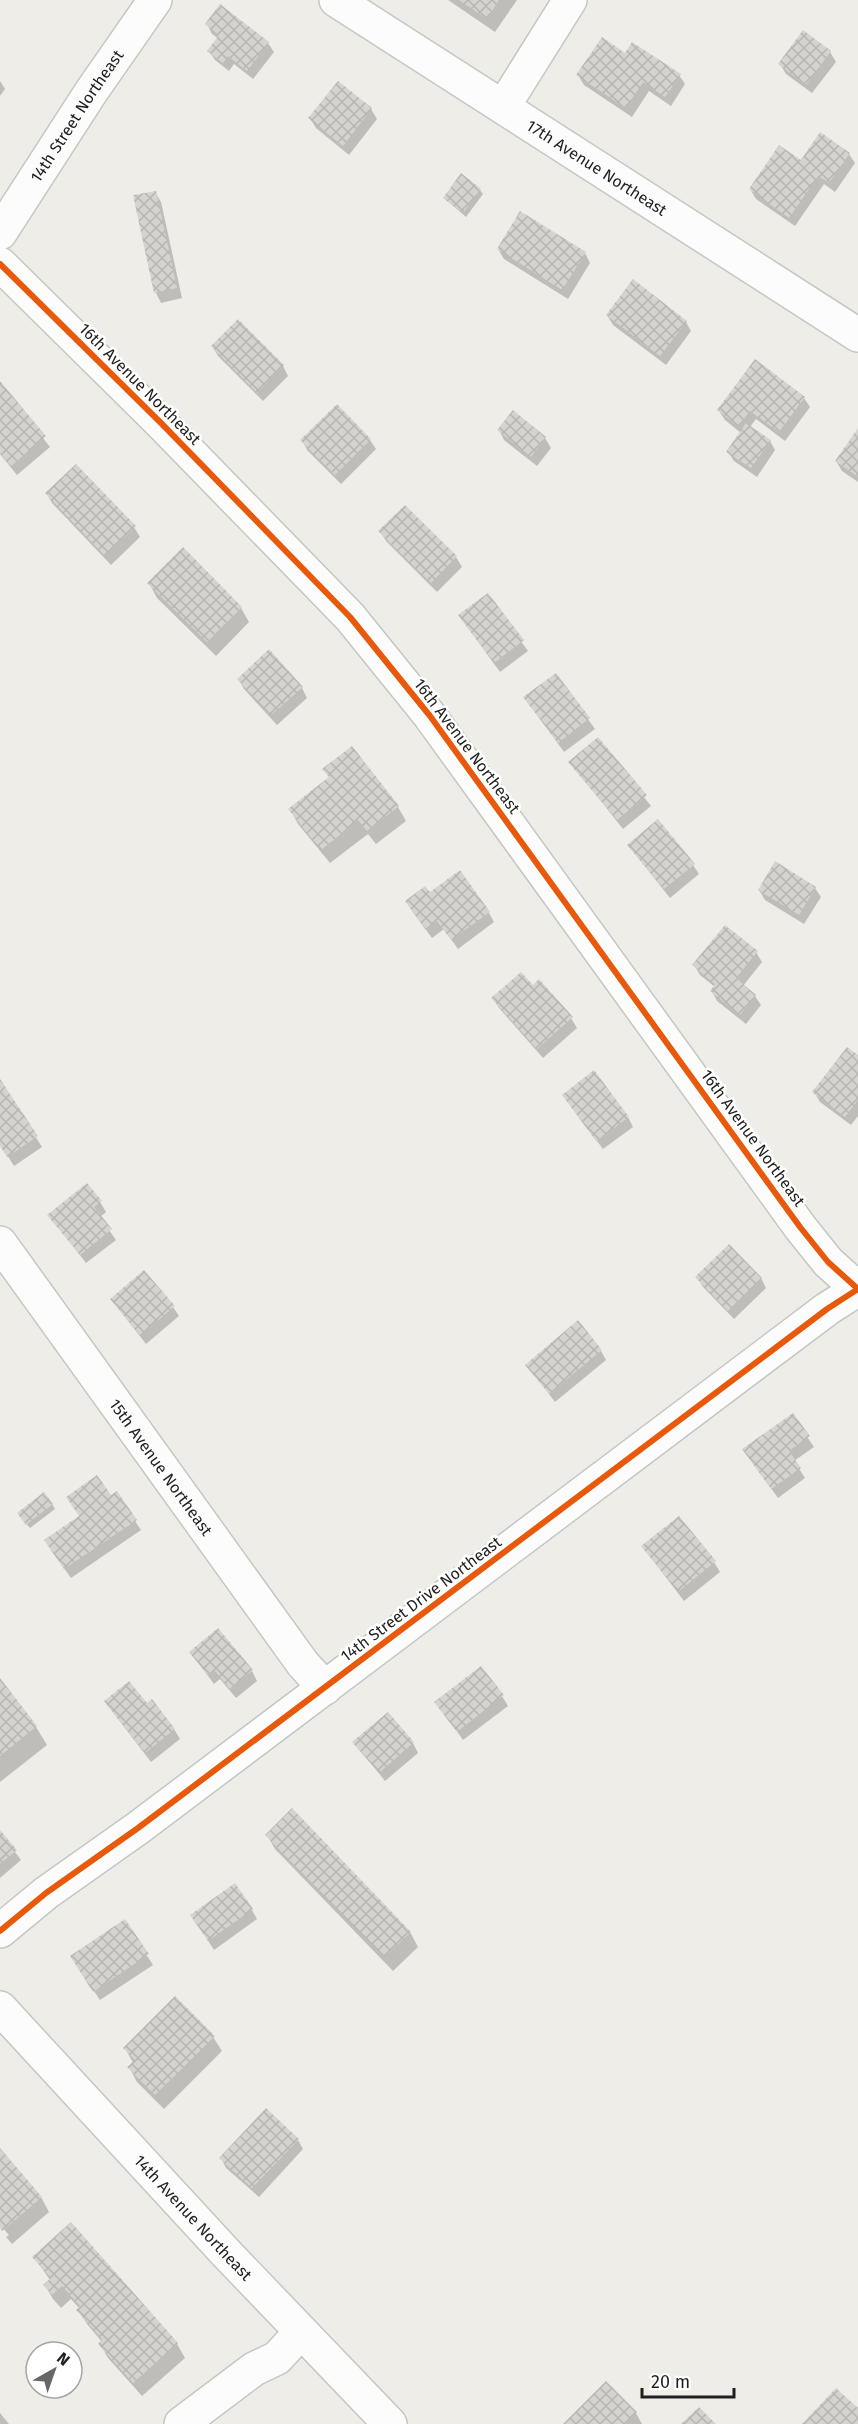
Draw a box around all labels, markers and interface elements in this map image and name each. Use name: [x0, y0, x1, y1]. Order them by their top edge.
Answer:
street label: 14th Street Northeast: [26, 46, 127, 185]
street label: 17th Avenue Northeast: [523, 115, 671, 220]
street label: 16th Avenue Northeast: [75, 319, 205, 449]
street label: 16th Avenue Northeast: [410, 675, 524, 817]
street label: 16th Avenue Northeast: [697, 1066, 809, 1210]
street label: 15th Avenue Northeast: [106, 1395, 217, 1539]
street label: 14th Street Drive Northeast: [337, 1532, 505, 1666]
street label: 14th Avenue Northeast: [131, 2151, 256, 2284]
north arrow: [24, 2340, 84, 2400]
text: N: [53, 2348, 73, 2370]
scale bar: [642, 2361, 734, 2399]
text: 20 m: [651, 2371, 690, 2393]

